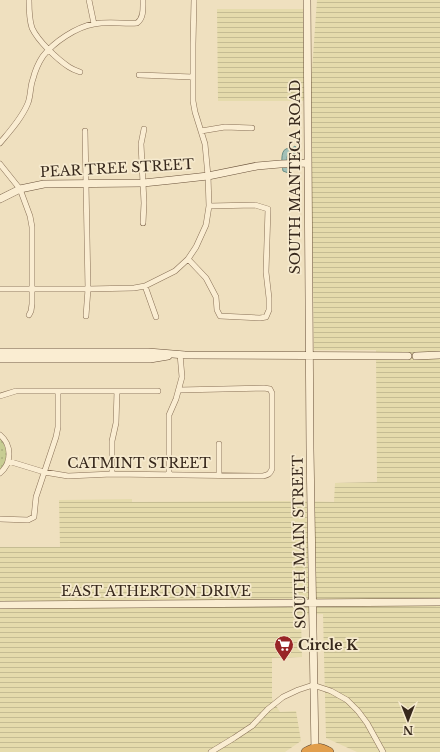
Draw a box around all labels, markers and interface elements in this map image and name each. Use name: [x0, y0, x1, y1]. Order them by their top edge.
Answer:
street label: SOUTH MANTECA ROAD: [286, 80, 304, 274]
street label: PEAR TREE STREET: [40, 155, 194, 181]
street label: CATMINT STREET: [67, 454, 211, 472]
street label: SOUTH MAIN STREET: [288, 455, 310, 629]
street label: EAST ATHERTON DRIVE: [61, 582, 251, 600]
supermarket icon: Circle K: [273, 634, 295, 662]
place label: Circle K: [298, 636, 358, 654]
north arrow: [388, 700, 428, 740]
text: N: [402, 723, 413, 737]

